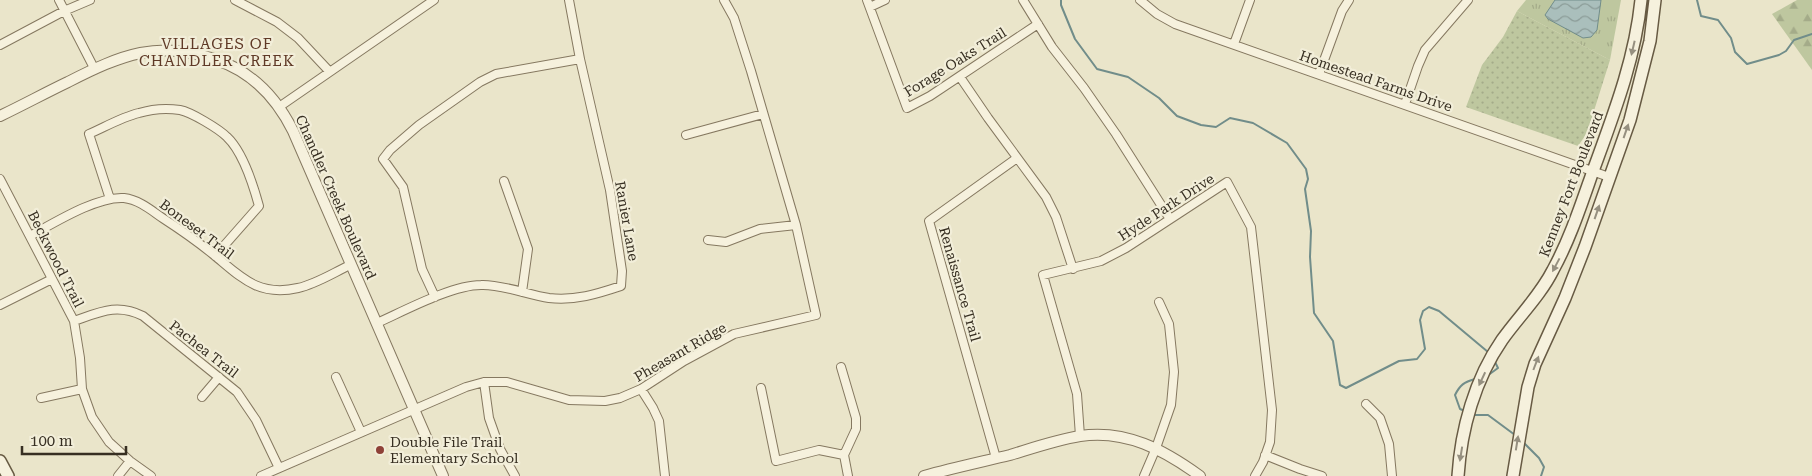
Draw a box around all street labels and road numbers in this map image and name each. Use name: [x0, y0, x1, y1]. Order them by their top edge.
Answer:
street label: Forage Oaks Trail: [901, 24, 1010, 100]
street label: Homestead Farms Drive: [1298, 47, 1455, 115]
street label: Kenney Fort Boulevard: [1536, 109, 1606, 259]
street label: Chandler Creek Boulevard: [292, 112, 380, 282]
street label: Hyde Park Drive: [1115, 170, 1217, 244]
street label: Ranier Lane: [612, 180, 642, 262]
street label: Boneset Trail: [157, 196, 238, 263]
street label: Beckwood Trail: [25, 208, 87, 310]
street label: Renaissance Trail: [936, 225, 984, 344]
street label: Pachea Trail: [166, 317, 242, 381]
street label: Pheasant Ridge: [631, 319, 729, 385]

